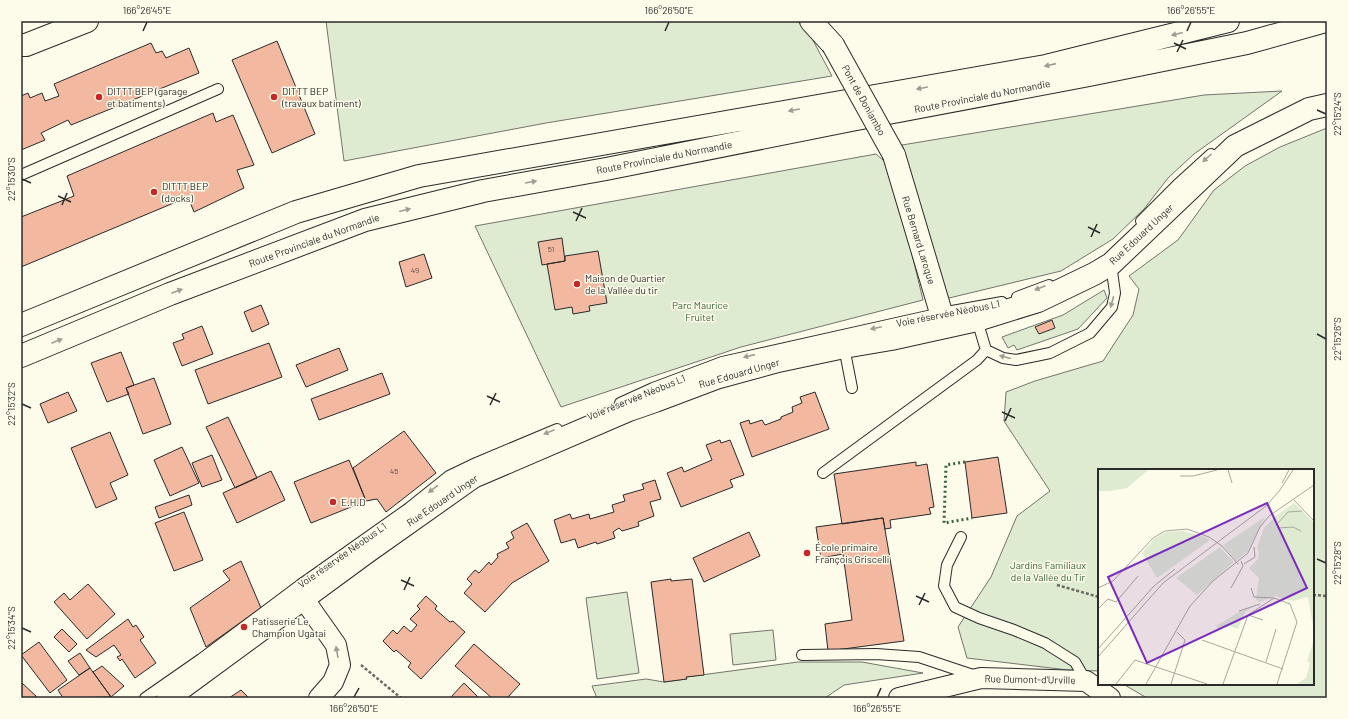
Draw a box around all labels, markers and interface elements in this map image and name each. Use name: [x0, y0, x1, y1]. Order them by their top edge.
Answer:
text: 166°26'45"E: [123, 4, 171, 16]
text: 166°26'50"E: [645, 4, 693, 16]
text: 166°26'55"E: [1167, 4, 1215, 16]
one-way arrow: [1170, 31, 1183, 37]
one-way arrow: [1044, 62, 1056, 68]
street label: Pont de Doniambo: [840, 63, 888, 137]
street label: Route Provinciale du Normandie: [913, 77, 1051, 115]
place label: DITTT BEP (garage et batiments): [107, 85, 188, 109]
place label: DITTT BEP (travaux batiment): [281, 85, 361, 109]
one-way arrow: [916, 85, 928, 91]
marker: DITTT BEP (garage et batiments): [94, 92, 104, 102]
marker: DITTT BEP (travaux batiment): [269, 92, 279, 102]
text: 22°15'24"S: [1331, 92, 1343, 136]
one-way arrow: [788, 107, 800, 113]
street label: Route Provinciale du Normandie: [595, 138, 733, 176]
one-way arrow: [1202, 153, 1212, 163]
text: 22°15'30"S: [5, 157, 17, 201]
one-way arrow: [525, 179, 538, 185]
place label: DITTT BEP (docks): [161, 180, 208, 204]
marker: DITTT BEP (docks): [149, 187, 159, 197]
street label: Rue Bernard Laroque: [900, 194, 938, 286]
street label: Rue Edouard Unger: [1106, 201, 1176, 267]
one-way arrow: [398, 206, 411, 212]
street label: Route Provinciale du Normandie: [247, 211, 381, 269]
house number: 51: [548, 244, 555, 254]
house number: 49: [411, 265, 419, 275]
place label: Maison de Quartier de la Vallée du tir: [585, 272, 666, 296]
marker: Maison de Quartier de la Vallée du tir: [572, 279, 582, 289]
one-way arrow: [1034, 286, 1046, 292]
one-way arrow: [171, 287, 183, 293]
one-way arrow: [1109, 296, 1115, 308]
street label: Voie réservée Néobus L1: [895, 297, 1001, 329]
park label: Parc Maurice Fruitet: [672, 299, 728, 323]
text: 22°15'26"S: [1331, 317, 1343, 361]
one-way arrow: [870, 325, 882, 331]
one-way arrow: [51, 338, 63, 344]
one-way arrow: [743, 354, 755, 360]
one-way arrow: [998, 354, 1011, 360]
street label: Rue Edouard Unger: [697, 356, 781, 390]
street label: Voie réservée Néobus L1: [585, 372, 687, 422]
text: 22°15'32"S: [5, 382, 17, 426]
one-way arrow: [543, 430, 555, 436]
house number: 45: [390, 466, 398, 476]
inset map: [1098, 469, 1314, 685]
street label: Rue Edouard Unger: [404, 471, 480, 528]
one-way arrow: [427, 485, 438, 493]
place label: E.H.D: [341, 496, 365, 508]
marker: E.H.D: [328, 497, 338, 507]
street label: Voie réservée Néobus L1: [295, 520, 389, 590]
place label: École primaire François Griscelli: [815, 541, 889, 565]
text: 22°15'28"S: [1331, 541, 1343, 585]
marker: École primaire François Griscelli: [802, 548, 812, 558]
park label: Jardins Familiaux de la Vallée du Tir: [1010, 559, 1086, 583]
text: 22°15'34"S: [5, 606, 17, 650]
place label: Patisserie Le Champion Ugatai: [252, 615, 326, 639]
marker: Patisserie Le Champion Ugatai: [239, 622, 249, 632]
one-way arrow: [334, 646, 340, 658]
street label: Rue Dumont-d'Urville: [984, 672, 1076, 686]
text: 166°26'50"E: [330, 702, 378, 714]
text: 166°26'55"E: [853, 702, 901, 714]

